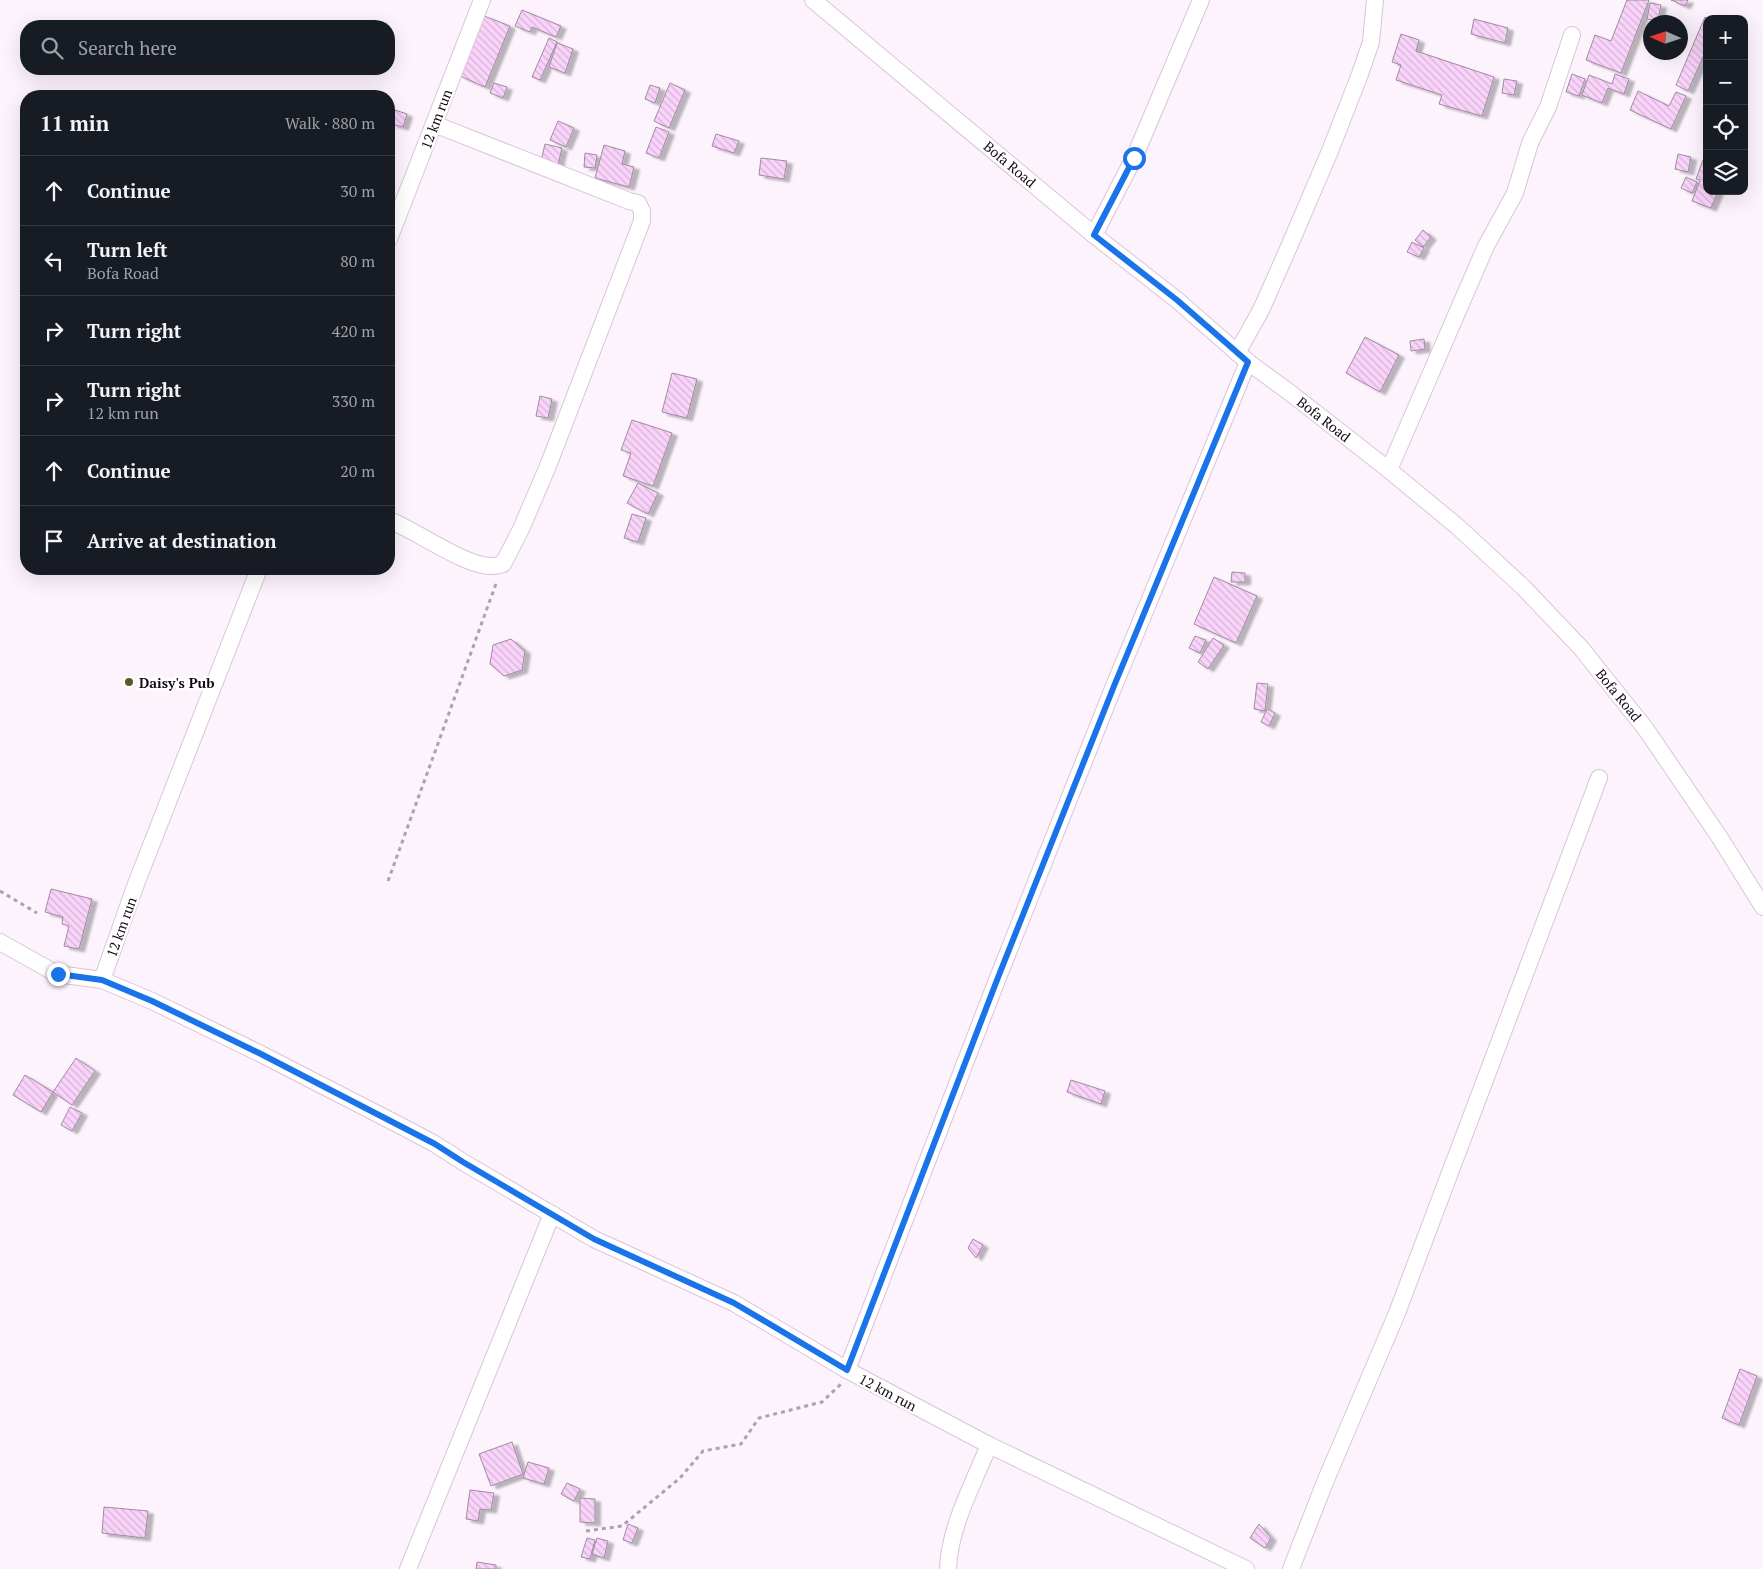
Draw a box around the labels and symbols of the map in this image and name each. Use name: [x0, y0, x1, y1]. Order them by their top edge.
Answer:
north arrow: [1643, 15, 1688, 60]
street label: 12 km run: [416, 86, 456, 152]
street label: Bofa Road: [980, 137, 1040, 192]
route start: [1123, 147, 1146, 170]
street label: Bofa Road: [1293, 392, 1355, 446]
street label: Bofa Road: [1592, 665, 1646, 726]
place label: Daisy's Pub: [139, 673, 215, 692]
marker: Daisy's Pub: [123, 676, 135, 688]
street label: 12 km run: [101, 894, 141, 960]
route end: [47, 963, 70, 986]
street label: 12 km run: [856, 1369, 921, 1415]

